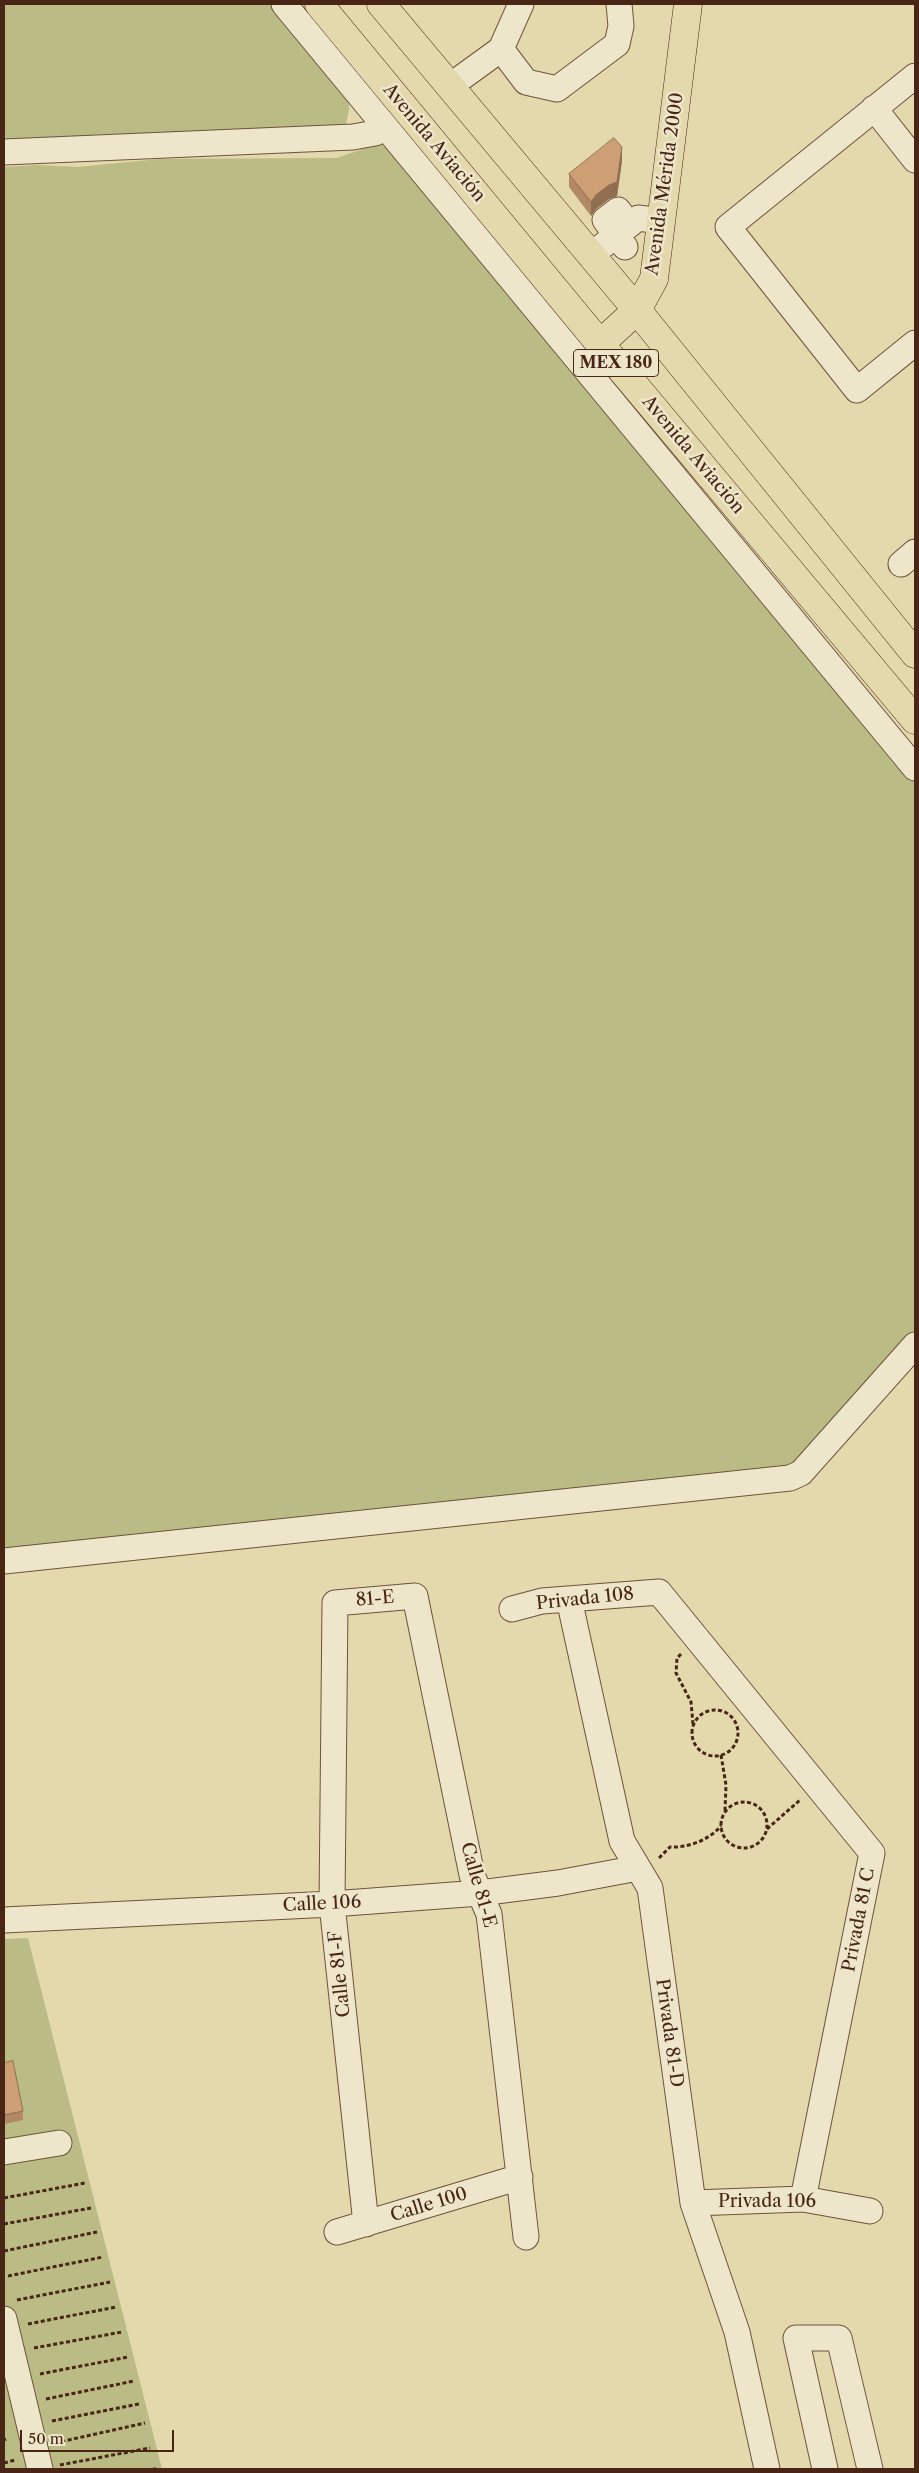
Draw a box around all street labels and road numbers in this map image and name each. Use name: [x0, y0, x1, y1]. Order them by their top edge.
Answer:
street label: Avenida Aviación: [378, 79, 490, 207]
street label: Avenida Mérida 2000: [641, 91, 689, 277]
road number: MEX 180: [574, 349, 658, 376]
street label: Avenida Aviación: [637, 391, 749, 519]
street label: Privada 108: [535, 1583, 635, 1615]
street label: 81-E: [355, 1587, 395, 1611]
street label: Calle 81-E: [456, 1840, 500, 1930]
street label: Privada 81 C: [838, 1866, 880, 1974]
street label: Calle 106: [282, 1891, 362, 1917]
street label: Calle 81-F: [325, 1930, 355, 2018]
street label: Privada 81-D: [651, 1977, 687, 2089]
street label: Calle 100: [388, 2183, 470, 2227]
street label: Privada 106: [718, 2191, 816, 2213]

